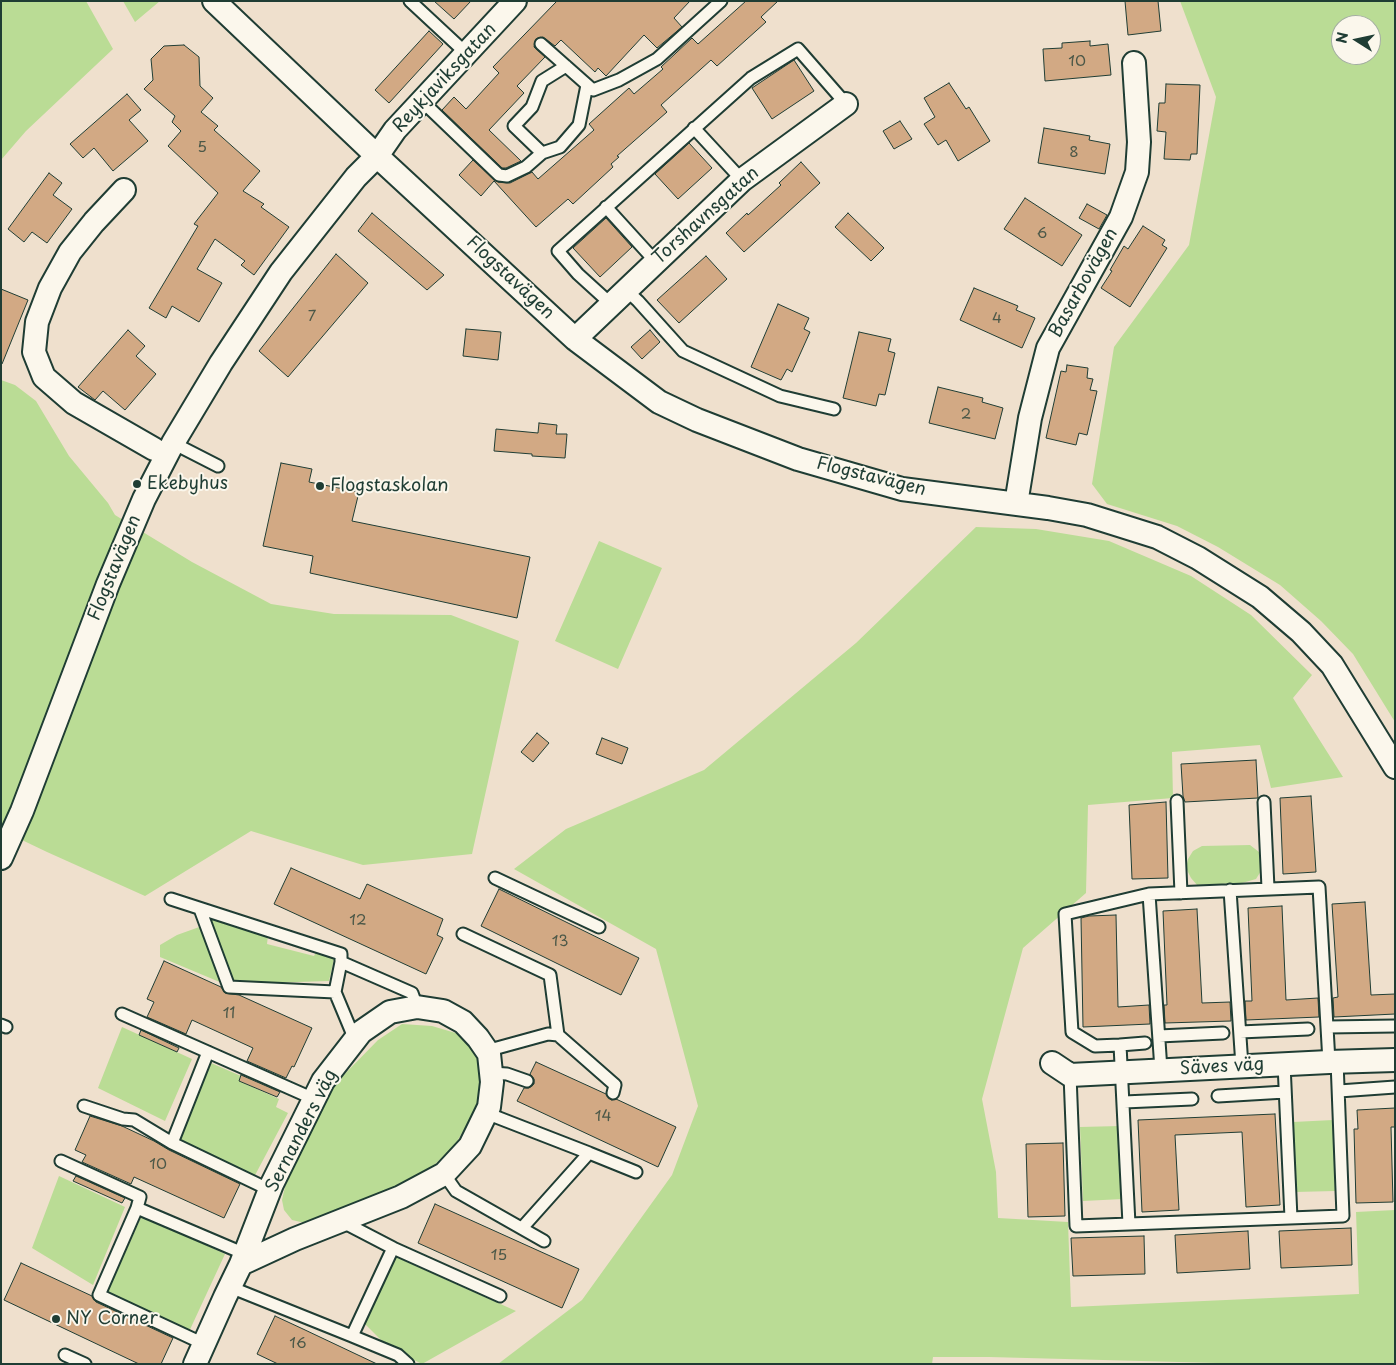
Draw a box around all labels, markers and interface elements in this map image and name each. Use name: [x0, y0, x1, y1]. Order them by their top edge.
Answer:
north arrow: [1331, 15, 1381, 65]
street label: Reykjaviksgatan: [389, 19, 501, 137]
text: N: [1330, 30, 1353, 45]
house number: 10: [1068, 53, 1086, 71]
house number: 5: [197, 139, 207, 157]
house number: 8: [1069, 144, 1079, 162]
street label: Torshavnsgatan: [648, 163, 764, 269]
house number: 6: [1037, 225, 1047, 243]
street label: Basarbovägen: [1045, 225, 1123, 341]
street label: Flogstavägen: [462, 232, 558, 324]
house number: 7: [308, 308, 316, 326]
house number: 4: [992, 310, 1002, 328]
house number: 2: [961, 406, 971, 424]
street label: Flogstavägen: [814, 453, 928, 501]
place label: Ekebyhus: [147, 473, 228, 495]
place label: Flogstaskolan: [330, 475, 449, 497]
marker: Ekebyhus: [131, 478, 143, 490]
marker: Flogstaskolan: [314, 480, 326, 492]
street label: Flogstavägen: [84, 512, 146, 624]
house number: 12: [349, 912, 367, 930]
house number: 13: [552, 933, 568, 951]
house number: 11: [223, 1005, 235, 1023]
street label: Säves väg: [1179, 1054, 1265, 1080]
street label: Sernanders väg: [262, 1066, 342, 1196]
house number: 14: [595, 1108, 611, 1126]
house number: 10: [149, 1156, 167, 1174]
house number: 15: [491, 1247, 507, 1265]
place label: NY Corner: [66, 1308, 158, 1330]
marker: NY Corner: [50, 1313, 62, 1325]
house number: 16: [289, 1335, 307, 1353]

